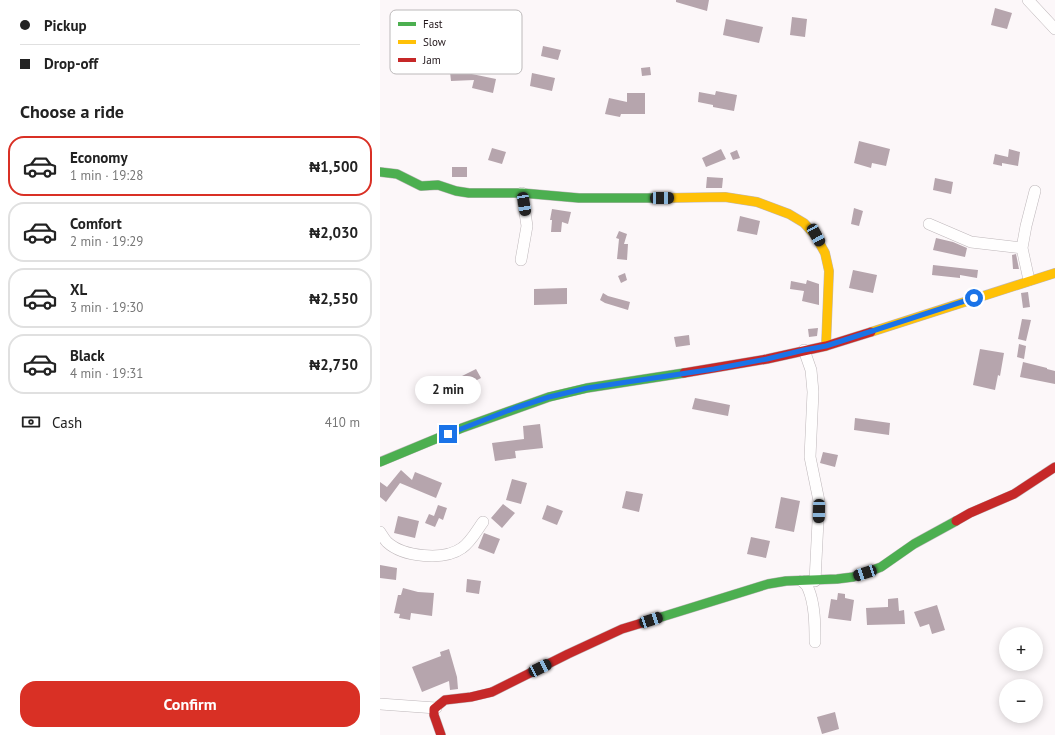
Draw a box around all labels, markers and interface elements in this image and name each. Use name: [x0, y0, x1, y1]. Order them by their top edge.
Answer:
legend: [390, 10, 522, 74]
text: Pickup: [44, 16, 87, 35]
text: Fast: [423, 17, 443, 31]
text: Slow: [423, 35, 446, 49]
text: Jam: [422, 53, 441, 67]
text: Drop-off: [44, 54, 98, 73]
text: Choose a ride: [20, 100, 124, 123]
icon: car: [22, 148, 58, 184]
text: Economy: [70, 148, 128, 167]
text: ₦1,500: [309, 157, 358, 176]
text: 1 min · 19:28: [70, 167, 143, 184]
car: [516, 191, 532, 217]
car: [650, 192, 674, 204]
icon: car: [22, 214, 58, 250]
text: Comfort: [70, 214, 122, 233]
car: [805, 222, 827, 248]
text: ₦2,030: [309, 223, 358, 242]
text: 2 min · 19:29: [70, 233, 143, 250]
icon: car: [22, 280, 58, 316]
text: XL: [70, 280, 87, 299]
text: ₦2,550: [309, 289, 358, 308]
route start: [965, 289, 983, 307]
text: 3 min · 19:30: [70, 299, 143, 316]
icon: car: [22, 346, 58, 382]
text: Black: [70, 346, 105, 365]
text: ₦2,750: [309, 355, 358, 374]
text: 4 min · 19:31: [70, 365, 143, 382]
callout: 2 min: [415, 376, 481, 404]
text: 2 min: [432, 381, 464, 398]
icon: cash: [20, 411, 42, 433]
text: Cash: [52, 413, 82, 432]
text: 410 m: [325, 414, 360, 431]
route end: [439, 425, 457, 443]
car: [813, 499, 825, 523]
car: [852, 564, 878, 582]
car: [638, 611, 664, 629]
map controls: [999, 627, 1043, 723]
button: +: [999, 627, 1043, 671]
car: [527, 657, 553, 679]
button: −: [999, 679, 1043, 723]
button: Confirm: [20, 681, 360, 727]

